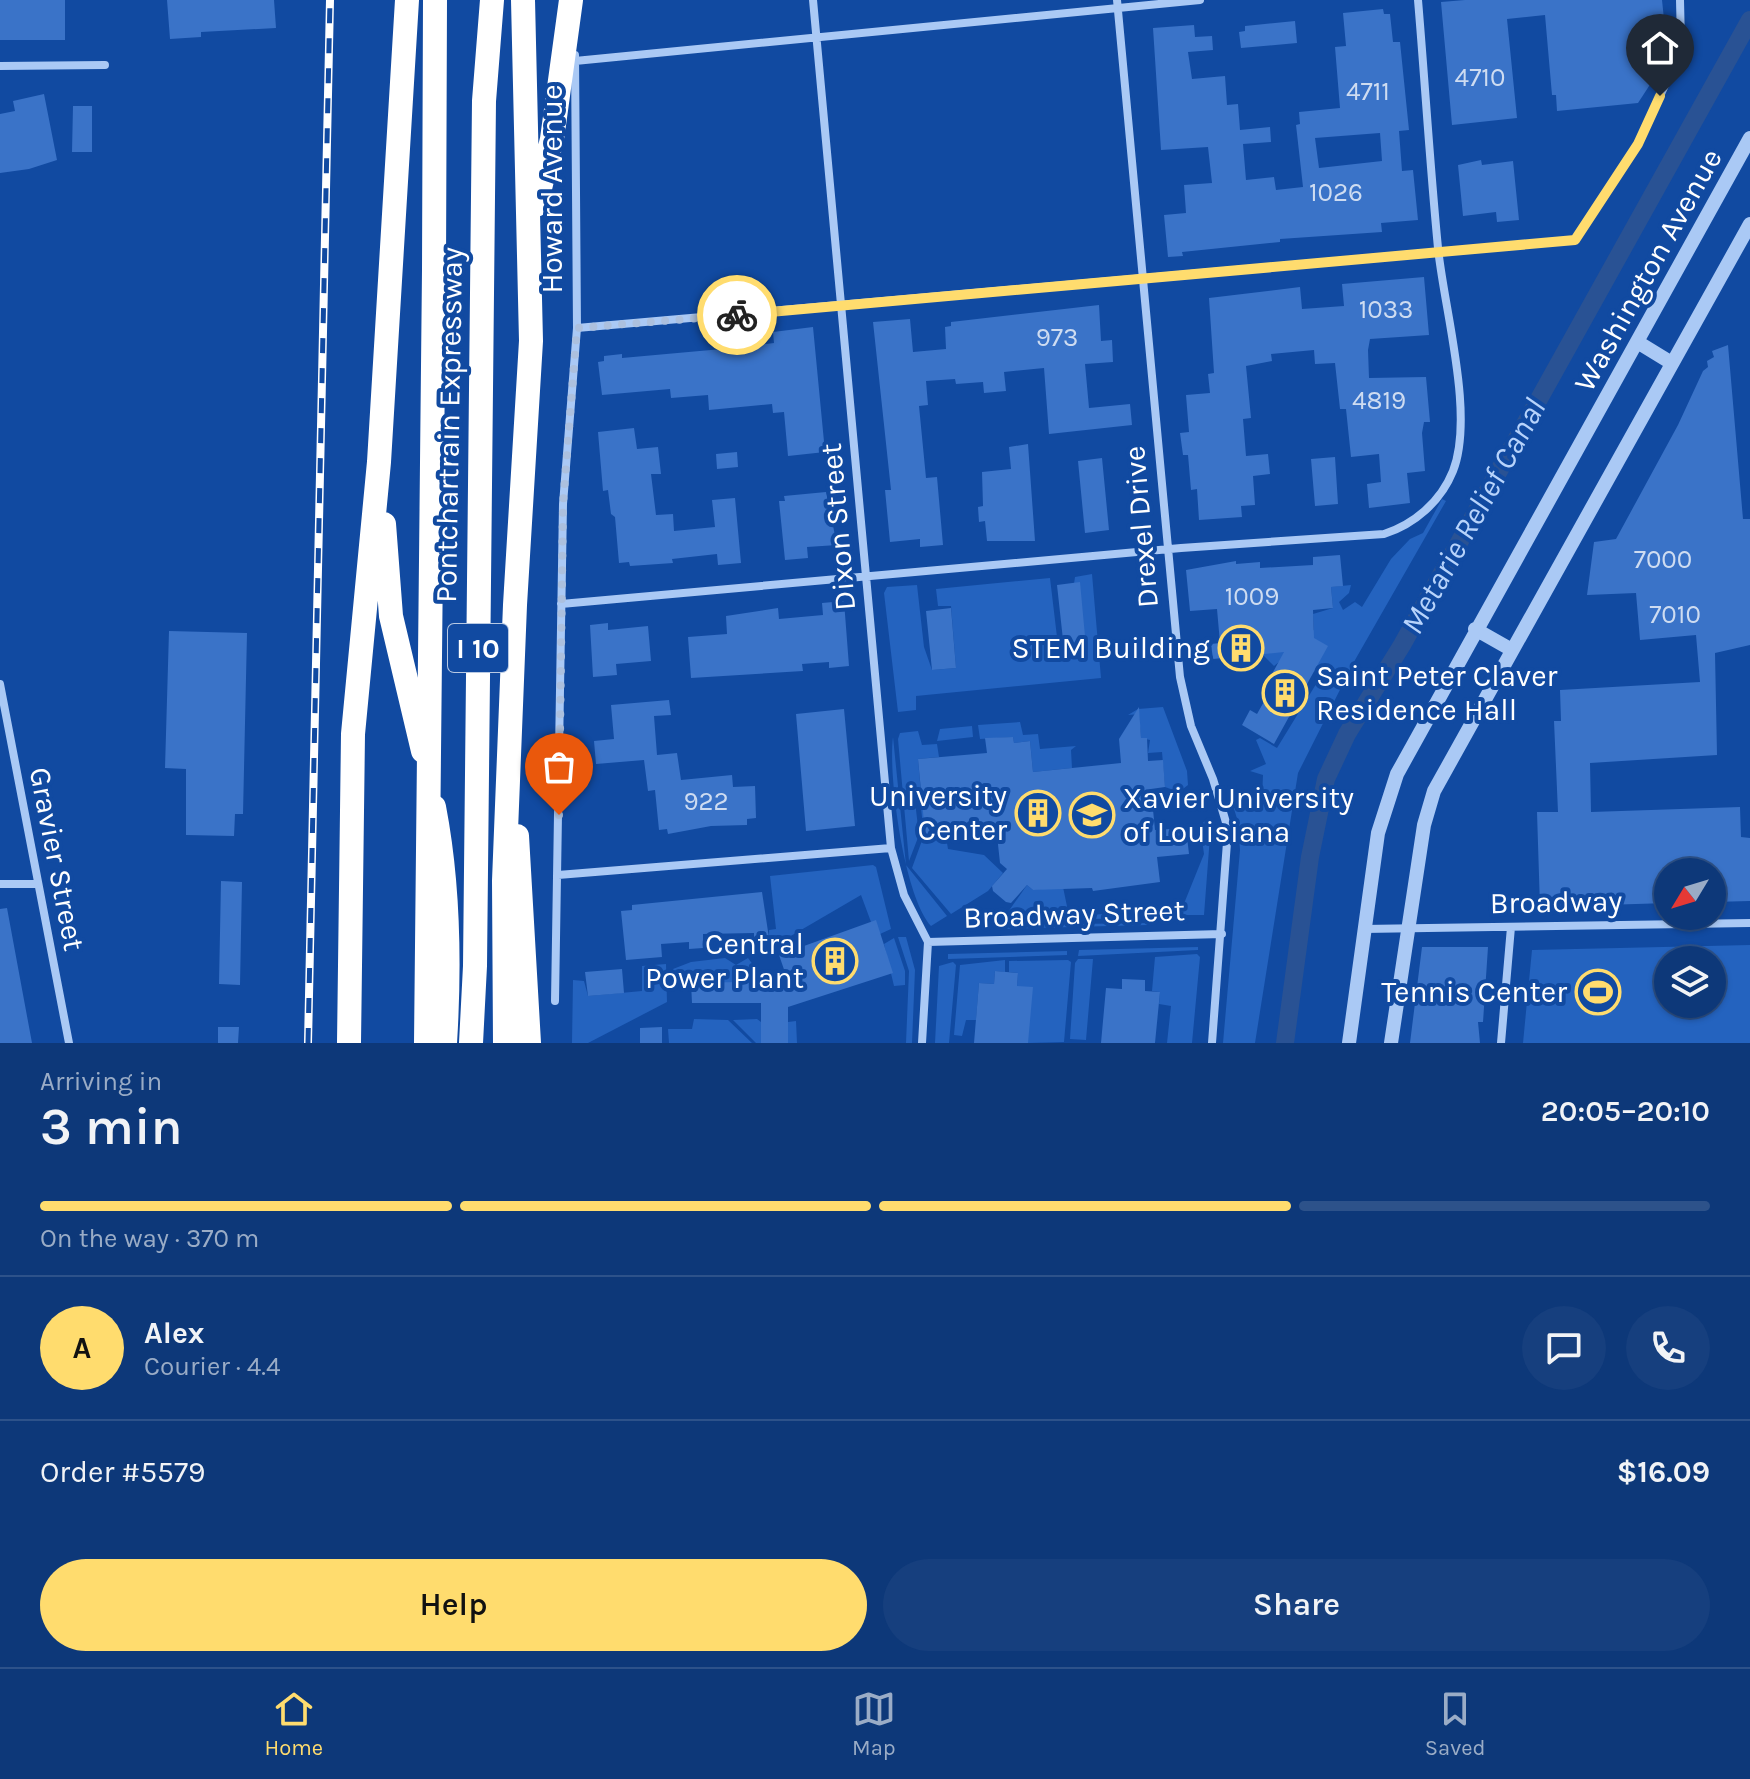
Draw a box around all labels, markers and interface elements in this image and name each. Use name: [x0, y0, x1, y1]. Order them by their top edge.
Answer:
pin: [1626, 14.0, 1694, 96]
icon: home: [1638, 26, 1682, 70]
house number: 4710: [1455, 62, 1505, 93]
house number: 4711: [1346, 76, 1390, 107]
street label: Howard Avenue: [534, 84, 570, 294]
street label: Washington Avenue: [1566, 142, 1730, 398]
house number: 1026: [1309, 177, 1363, 208]
street label: Pontchartrain Expressway: [428, 247, 470, 603]
courier: [697, 275, 777, 355]
icon: bike: [715, 293, 759, 337]
house number: 1033: [1359, 294, 1413, 325]
house number: 973: [1036, 322, 1078, 353]
house number: 4819: [1352, 385, 1406, 416]
water label: Metarie Relief Canal: [1393, 392, 1553, 640]
street label: Dixon Street: [813, 442, 863, 612]
street label: Drexel Drive: [1116, 445, 1166, 609]
house number: 7000: [1634, 544, 1692, 575]
house number: 1009: [1225, 581, 1279, 612]
house number: 7010: [1649, 599, 1701, 630]
road number: I 10: [448, 624, 508, 672]
building icon: STEM Building: [1217, 624, 1265, 672]
place label: STEM Building: [1012, 630, 1210, 666]
place label: Saint Peter Claver Residence Hall: [1316, 658, 1558, 728]
building icon: Saint Peter Claver Residence Hall: [1261, 669, 1309, 717]
pin: [525, 733, 593, 815]
icon: bag: [537, 745, 581, 789]
street label: Gravier Street: [22, 764, 92, 954]
place label: University Center: [869, 778, 1007, 848]
place label: Xavier University of Louisiana: [1123, 780, 1354, 850]
house number: 922: [683, 786, 729, 817]
building icon: University Center: [1014, 789, 1062, 837]
school or university icon: Xavier University of Louisiana: [1068, 791, 1116, 839]
north arrow: [1654, 858, 1726, 930]
map controls: [1654, 858, 1726, 1018]
street label: Broadway: [1489, 883, 1623, 921]
street label: Broadway Street: [963, 892, 1185, 936]
place label: Central Power Plant: [645, 926, 804, 996]
building icon: Central Power Plant: [811, 937, 859, 985]
button: layers: [1654, 946, 1726, 1018]
sports icon: Tennis Center: [1574, 968, 1622, 1016]
place label: Tennis Center: [1381, 974, 1567, 1010]
text: Arriving in: [40, 1066, 162, 1097]
text: 20:05–20:10: [1541, 1093, 1710, 1129]
text: 3 min: [40, 1096, 183, 1157]
text: On the way · 370 m: [40, 1223, 259, 1254]
button: chat: [1522, 1306, 1606, 1390]
button: phone: [1626, 1306, 1710, 1390]
text: Alex: [144, 1315, 204, 1351]
text: A: [73, 1330, 91, 1366]
text: Courier · 4.4: [144, 1351, 280, 1382]
text: Order #5579: [40, 1454, 205, 1490]
text: $16.09: [1617, 1454, 1710, 1490]
button: Help: [40, 1559, 867, 1651]
button: Share: [883, 1559, 1710, 1651]
tab: Home: [264, 1687, 323, 1761]
tab: Map: [852, 1687, 896, 1761]
tab: Saved: [1425, 1687, 1486, 1761]

